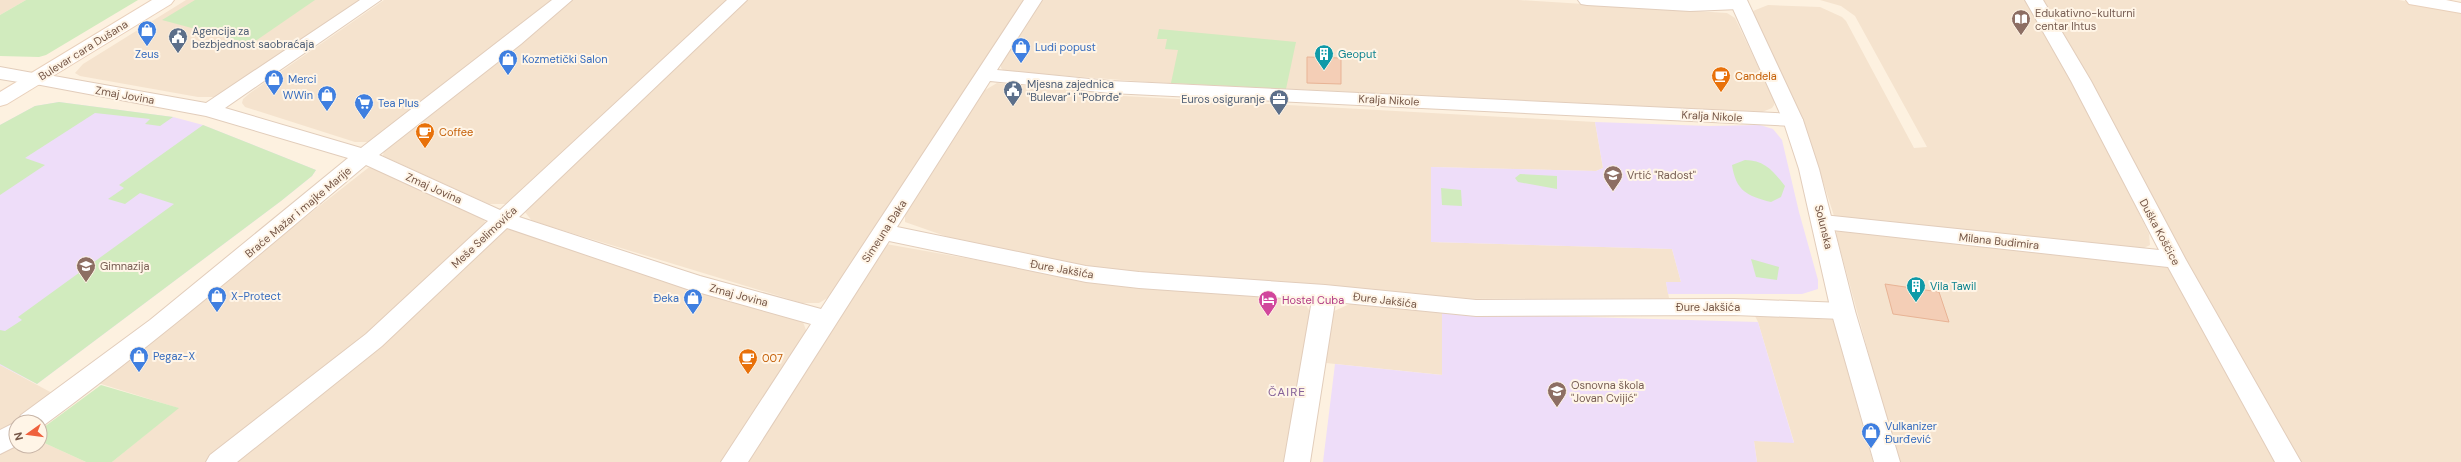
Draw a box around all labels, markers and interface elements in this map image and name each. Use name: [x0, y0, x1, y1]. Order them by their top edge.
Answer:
place label: Edukativno-kulturni centar Ihtus: [2035, 6, 2135, 33]
library icon: Edukativno-kulturni centar Ihtus: [2010, 8, 2032, 36]
street label: Bulevar cara Dušana: [36, 17, 130, 83]
shop icon: Zeus: [136, 19, 158, 47]
place label: Agencija za bezbjednost saobraćaja: [192, 24, 314, 51]
public building icon: Agencija za bezbjednost saobraćaja: [167, 26, 189, 54]
shop icon: Ludi popust: [1010, 36, 1032, 64]
place label: Ludi popust: [1035, 40, 1096, 54]
building icon: Geoput: [1313, 43, 1335, 71]
place label: Zeus: [135, 47, 159, 61]
place label: Geoput: [1338, 47, 1377, 61]
shop icon: Kozmetički Salon: [497, 48, 519, 76]
place label: Kozmetički Salon: [522, 52, 608, 66]
cafe icon: Candela: [1710, 65, 1732, 93]
shop icon: Merci: [263, 68, 285, 96]
place label: Candela: [1735, 69, 1777, 83]
place label: Merci: [288, 72, 316, 86]
place label: Mjesna zajednica "Bulevar" i "Pobrđe": [1027, 77, 1122, 104]
public building icon: Mjesna zajednica "Bulevar" i "Pobrđe": [1002, 79, 1024, 107]
street label: Zmaj Jovina: [94, 83, 156, 107]
shop icon: WWin: [316, 84, 338, 112]
place label: WWin: [283, 88, 313, 102]
office icon: Euros osiguranje: [1268, 88, 1290, 116]
street label: Kralja Nikole: [1358, 91, 1420, 109]
supermarket icon: Tea Plus: [353, 92, 375, 120]
place label: Euros osiguranje: [1181, 92, 1265, 106]
place label: Tea Plus: [378, 96, 419, 110]
street label: Kralja Nikole: [1681, 107, 1743, 125]
cafe icon: Coffee: [414, 121, 436, 149]
place label: Coffee: [439, 125, 473, 139]
street label: Braće Mažar i majke Marije: [242, 163, 354, 261]
school or university icon: Vrtić "Radost": [1602, 164, 1624, 192]
place label: Vrtić "Radost": [1627, 168, 1696, 182]
street label: Zmaj Jovina: [404, 169, 464, 207]
street label: Duška Koščice: [2137, 196, 2183, 268]
street label: Simeuna Đaka: [859, 197, 909, 265]
street label: Meše Selimovića: [448, 203, 520, 271]
street label: Solunska: [1812, 203, 1836, 251]
street label: Milana Budimira: [1958, 230, 2040, 252]
school or university icon: Gimnazija: [75, 255, 97, 283]
street label: Đure Jakšića: [1029, 257, 1095, 281]
place label: Gimnazija: [100, 259, 149, 273]
building icon: Vila Tawil: [1905, 275, 1927, 303]
place label: Vila Tawil: [1930, 279, 1976, 293]
street label: Zmaj Jovina: [708, 280, 770, 310]
shop icon: X-Protect: [206, 285, 228, 313]
shop icon: Đeka: [682, 287, 704, 315]
place label: X-Protect: [231, 289, 281, 303]
hotel icon: Hostel Cuba: [1257, 289, 1279, 317]
street label: Đure Jakšića: [1352, 289, 1418, 311]
place label: Đeka: [653, 291, 679, 305]
place label: Hostel Cuba: [1282, 293, 1344, 307]
street label: Đure Jakšića: [1676, 300, 1740, 314]
shop icon: Pegaz-X: [128, 345, 150, 373]
cafe icon: 007: [737, 347, 759, 375]
place label: Pegaz-X: [153, 349, 195, 363]
place label: 007: [762, 351, 783, 365]
place label: Osnovna škola "Jovan Cvijić": [1571, 378, 1644, 405]
school or university icon: Osnovna škola "Jovan Cvijić": [1546, 380, 1568, 408]
district label: ČAIRE: [1268, 384, 1306, 400]
north arrow: [8, 414, 48, 454]
place label: Vulkanizer Đurđević: [1885, 419, 1937, 446]
shop icon: Vulkanizer Đurđević: [1860, 421, 1882, 449]
text: N: [11, 431, 26, 442]

